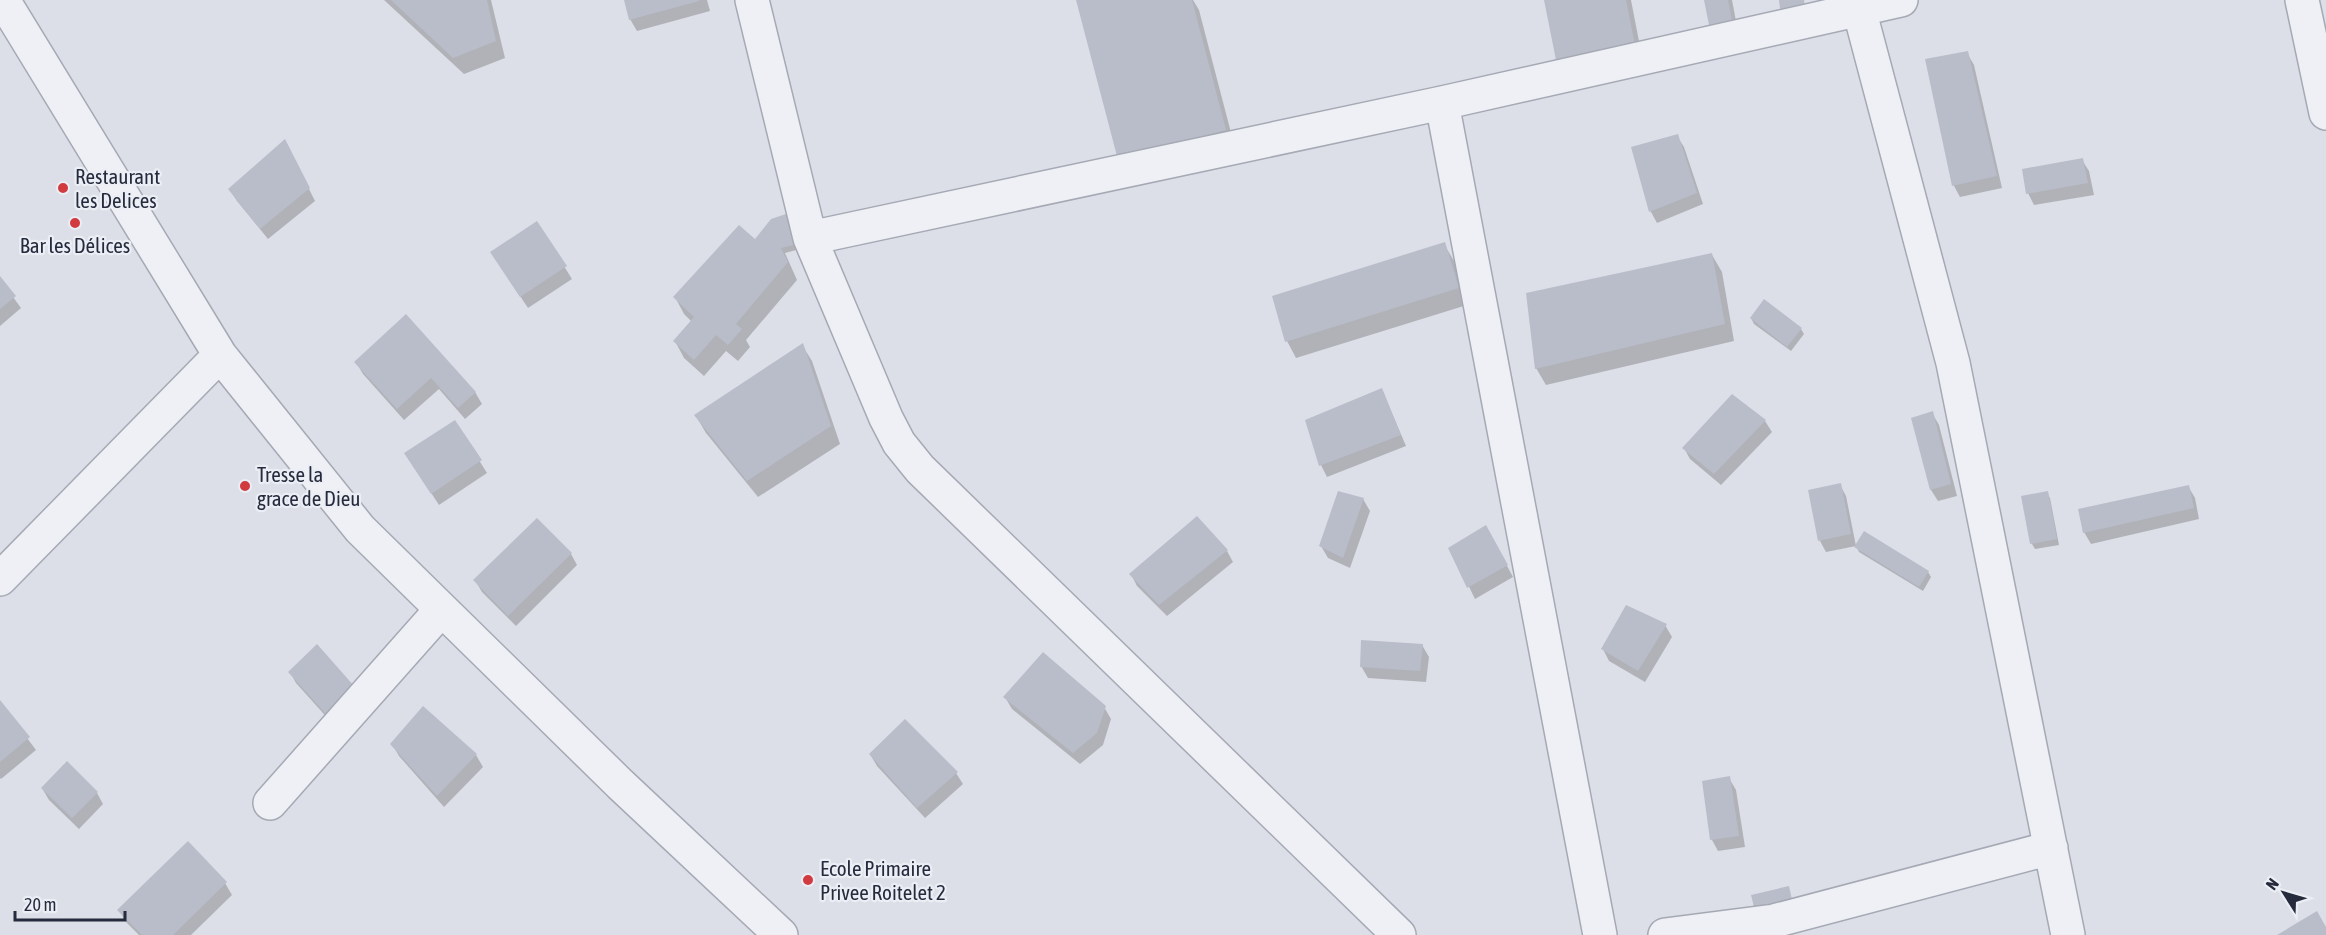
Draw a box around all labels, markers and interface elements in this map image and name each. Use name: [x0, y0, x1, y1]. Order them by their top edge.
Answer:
place label: Restaurant les Delices: [75, 164, 160, 212]
marker: Restaurant les Delices: [56, 181, 70, 195]
marker: Bar les Délices: [68, 216, 82, 230]
place label: Bar les Délices: [20, 233, 130, 257]
place label: Tresse la grace de Dieu: [257, 462, 360, 510]
marker: Tresse la grace de Dieu: [238, 479, 252, 493]
place label: Ecole Primaire Privee Roitelet 2: [820, 856, 946, 904]
north arrow: [2254, 863, 2314, 923]
marker: Ecole Primaire Privee Roitelet 2: [801, 873, 815, 887]
text: N: [2262, 875, 2282, 893]
scale bar: [15, 884, 124, 922]
text: 20 m: [24, 894, 56, 915]

